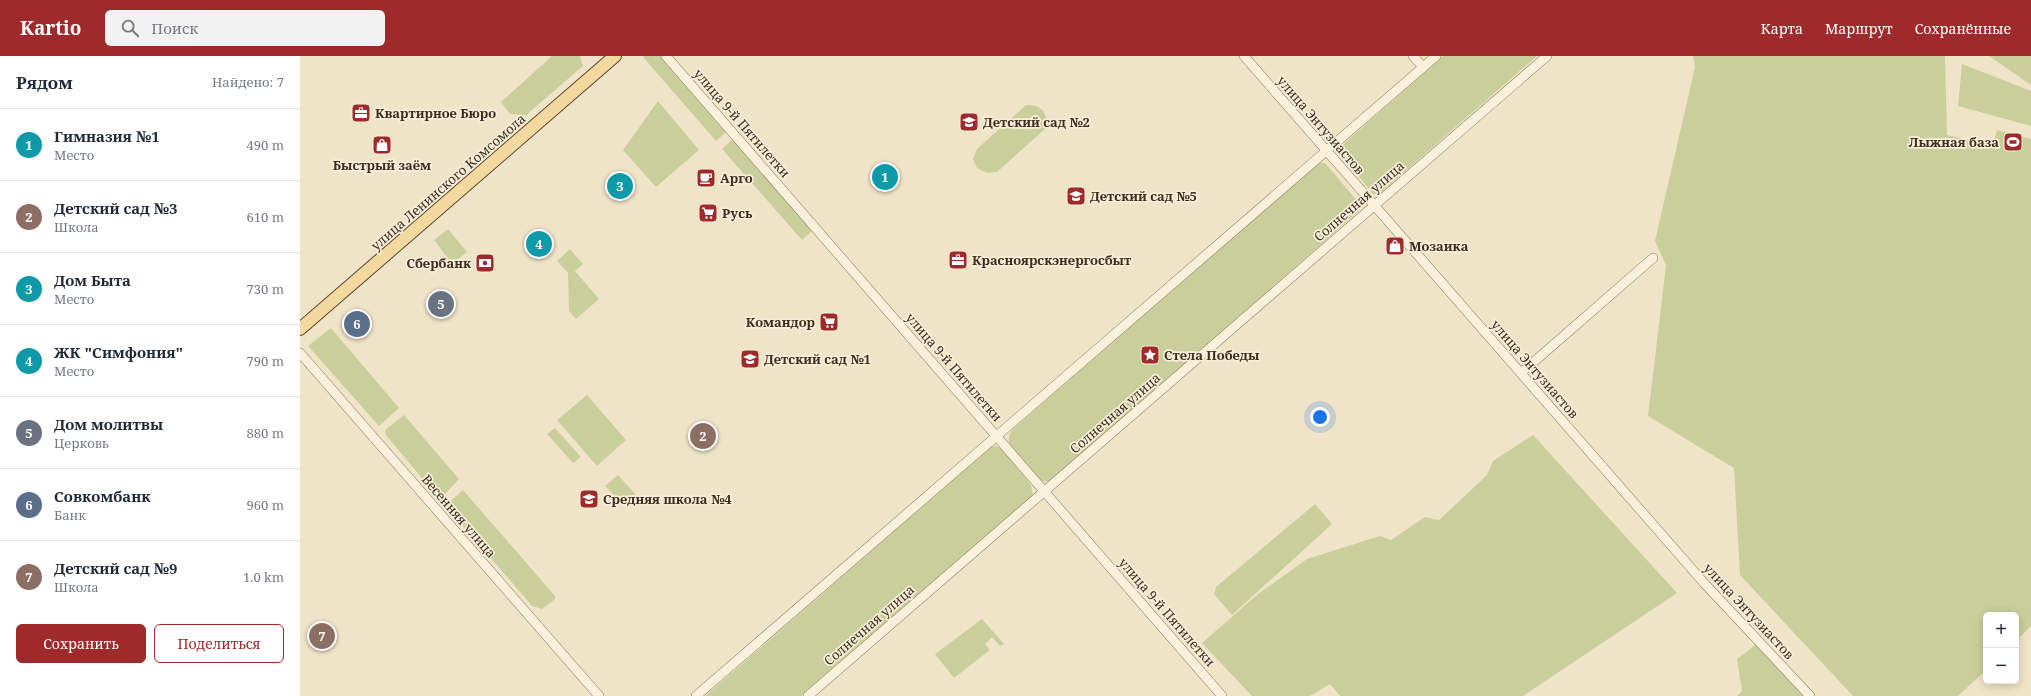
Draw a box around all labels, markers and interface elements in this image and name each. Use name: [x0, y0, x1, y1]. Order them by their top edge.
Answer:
search box: [105, 10, 385, 46]
text: Kartio: [20, 15, 81, 41]
icon: search: [119, 17, 141, 39]
text: Поиск: [151, 18, 198, 38]
text: Карта: [1761, 19, 1803, 38]
text: Маршрут: [1825, 19, 1893, 38]
text: Сохранённые: [1915, 19, 2011, 38]
street label: улица 9-й Пятилетки: [690, 65, 794, 181]
text: Рядом: [16, 71, 73, 94]
street label: улица Энтузиастов: [1273, 72, 1369, 178]
text: Найдено: 7: [212, 73, 284, 91]
office icon: Квартирное Бюро: [350, 102, 372, 124]
place label: Квартирное Бюро: [375, 104, 496, 122]
street label: улица Ленинского Комсомола: [367, 110, 529, 254]
school or university icon: Детский сад №2: [958, 111, 980, 133]
place label: Детский сад №2: [983, 113, 1090, 131]
text: Гимназия №1: [54, 126, 160, 146]
sports icon: Лыжная база: [2002, 131, 2024, 153]
place label: Лыжная база: [1909, 133, 1999, 151]
shop icon: Быстрый заём: [371, 134, 393, 156]
text: 1: [25, 136, 33, 154]
text: 490 m: [247, 136, 284, 154]
text: Место: [54, 146, 94, 164]
place label: Быстрый заём: [333, 156, 431, 174]
street label: Солнечная улица: [1310, 157, 1408, 245]
pin: 1: [872, 162, 898, 192]
cafe icon: Арго: [695, 167, 717, 189]
place label: Арго: [720, 169, 753, 187]
pin: 3: [607, 171, 633, 201]
school or university icon: Детский сад №5: [1065, 185, 1087, 207]
place label: Детский сад №5: [1090, 187, 1197, 205]
text: Детский сад №3: [54, 198, 177, 218]
supermarket icon: Русь: [697, 202, 719, 224]
place label: Русь: [722, 204, 753, 222]
text: 2: [25, 208, 33, 226]
text: 610 m: [247, 208, 284, 226]
text: Школа: [54, 218, 99, 236]
pin: 4: [526, 229, 552, 259]
shop icon: Мозаика: [1384, 235, 1406, 257]
place label: Мозаика: [1409, 237, 1469, 255]
office icon: Красноярскэнергосбыт: [947, 249, 969, 271]
place label: Красноярскэнергосбыт: [972, 251, 1132, 269]
bank icon: Сбербанк: [474, 252, 496, 274]
place label: Сбербанк: [406, 254, 472, 272]
text: Дом Быта: [54, 270, 131, 290]
text: 3: [25, 280, 33, 298]
text: 730 m: [247, 280, 284, 298]
pin: 5: [428, 289, 454, 319]
text: Место: [54, 290, 94, 308]
pin: 6: [344, 309, 370, 339]
street label: улица 9-й Пятилетки: [902, 309, 1006, 425]
supermarket icon: Командор: [818, 311, 840, 333]
place label: Командор: [746, 313, 815, 331]
street label: улица Энтузиастов: [1487, 316, 1583, 422]
text: ЖК "Симфония": [54, 342, 183, 362]
place icon: Стела Победы: [1139, 344, 1161, 366]
place label: Стела Победы: [1164, 346, 1260, 364]
school or university icon: Детский сад №1: [739, 348, 761, 370]
place label: Детский сад №1: [764, 350, 871, 368]
text: 4: [25, 352, 33, 370]
text: 790 m: [247, 352, 284, 370]
text: Место: [54, 362, 94, 380]
street label: Солнечная улица: [1066, 369, 1164, 457]
your location: [1310, 407, 1330, 427]
text: Дом молитвы: [54, 414, 163, 434]
pin: 2: [690, 421, 716, 451]
text: 5: [25, 424, 33, 442]
text: 880 m: [247, 424, 284, 442]
text: Церковь: [54, 434, 109, 452]
street label: Весенняя улица: [418, 471, 500, 561]
text: Совкомбанк: [54, 486, 151, 506]
school or university icon: Средняя школа №4: [578, 488, 600, 510]
place label: Средняя школа №4: [603, 490, 732, 508]
text: 6: [25, 496, 33, 514]
text: 960 m: [247, 496, 284, 514]
text: Банк: [54, 506, 86, 524]
street label: улица 9-й Пятилетки: [1115, 554, 1219, 670]
text: Детский сад №9: [54, 558, 177, 578]
street label: улица Энтузиастов: [1700, 559, 1798, 663]
text: 7: [25, 568, 33, 586]
text: 1.0 km: [243, 568, 284, 586]
text: Школа: [54, 578, 99, 596]
street label: Солнечная улица: [820, 581, 918, 669]
map controls: [1983, 612, 2019, 684]
button: +: [1983, 612, 2019, 648]
pin: 7: [309, 621, 335, 651]
button: Сохранить: [16, 624, 146, 663]
button: Поделиться: [154, 624, 284, 663]
button: −: [1983, 648, 2019, 684]

